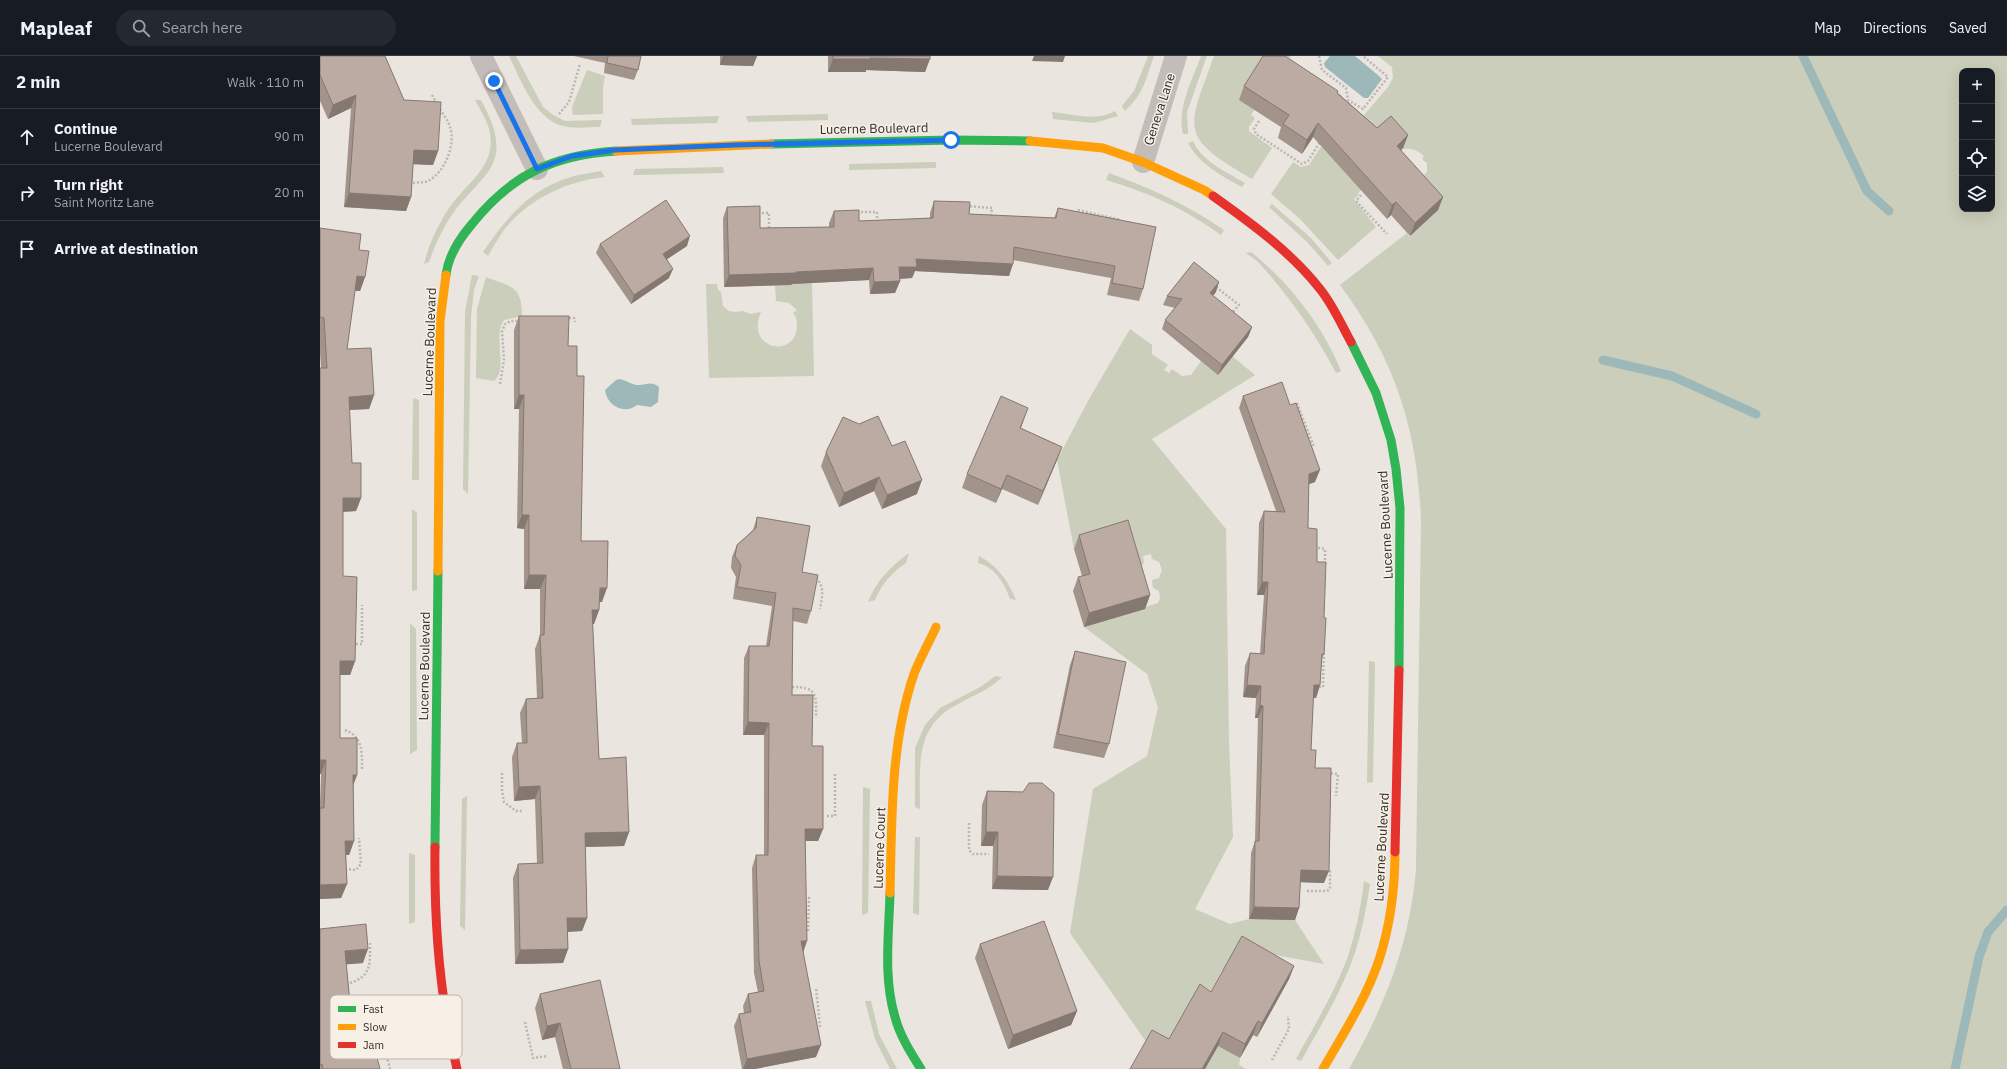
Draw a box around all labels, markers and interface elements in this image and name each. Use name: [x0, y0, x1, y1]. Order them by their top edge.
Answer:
search box: [116, 10, 396, 46]
text: Mapleaf: [20, 16, 92, 40]
icon: search: [130, 17, 152, 39]
text: Search here: [162, 18, 242, 37]
text: Map: [1814, 19, 1841, 37]
text: Directions: [1863, 19, 1927, 37]
text: Saved: [1949, 19, 1987, 37]
map controls: [1959, 68, 1995, 212]
button: +: [1959, 68, 1995, 104]
text: 2 min: [16, 71, 60, 93]
street label: Geneva Lane: [1140, 71, 1179, 147]
route end: [485, 72, 503, 90]
text: Walk · 110 m: [227, 74, 304, 91]
button: −: [1959, 104, 1995, 140]
text: Continue: [54, 119, 118, 138]
street label: Lucerne Boulevard: [819, 119, 929, 138]
icon: ahead: [16, 126, 38, 148]
text: 90 m: [274, 128, 304, 145]
route start: [942, 131, 960, 149]
text: Lucerne Boulevard: [54, 138, 163, 155]
button: locate: [1959, 140, 1995, 176]
text: Turn right: [54, 175, 123, 194]
button: layers: [1959, 176, 1995, 212]
icon: right: [16, 182, 38, 204]
text: 20 m: [274, 184, 304, 201]
text: Saint Moritz Lane: [54, 194, 154, 211]
icon: arrive: [16, 238, 38, 260]
text: Arrive at destination: [54, 239, 198, 258]
street label: Lucerne Boulevard: [419, 287, 440, 397]
street label: Lucerne Boulevard: [1374, 470, 1397, 580]
street label: Lucerne Boulevard: [415, 611, 434, 721]
street label: Lucerne Boulevard: [1370, 792, 1393, 902]
street label: Lucerne Court: [870, 807, 889, 889]
legend: [330, 995, 462, 1059]
text: Fast: [363, 1002, 384, 1016]
text: Slow: [363, 1020, 387, 1034]
text: Jam: [363, 1038, 384, 1052]

